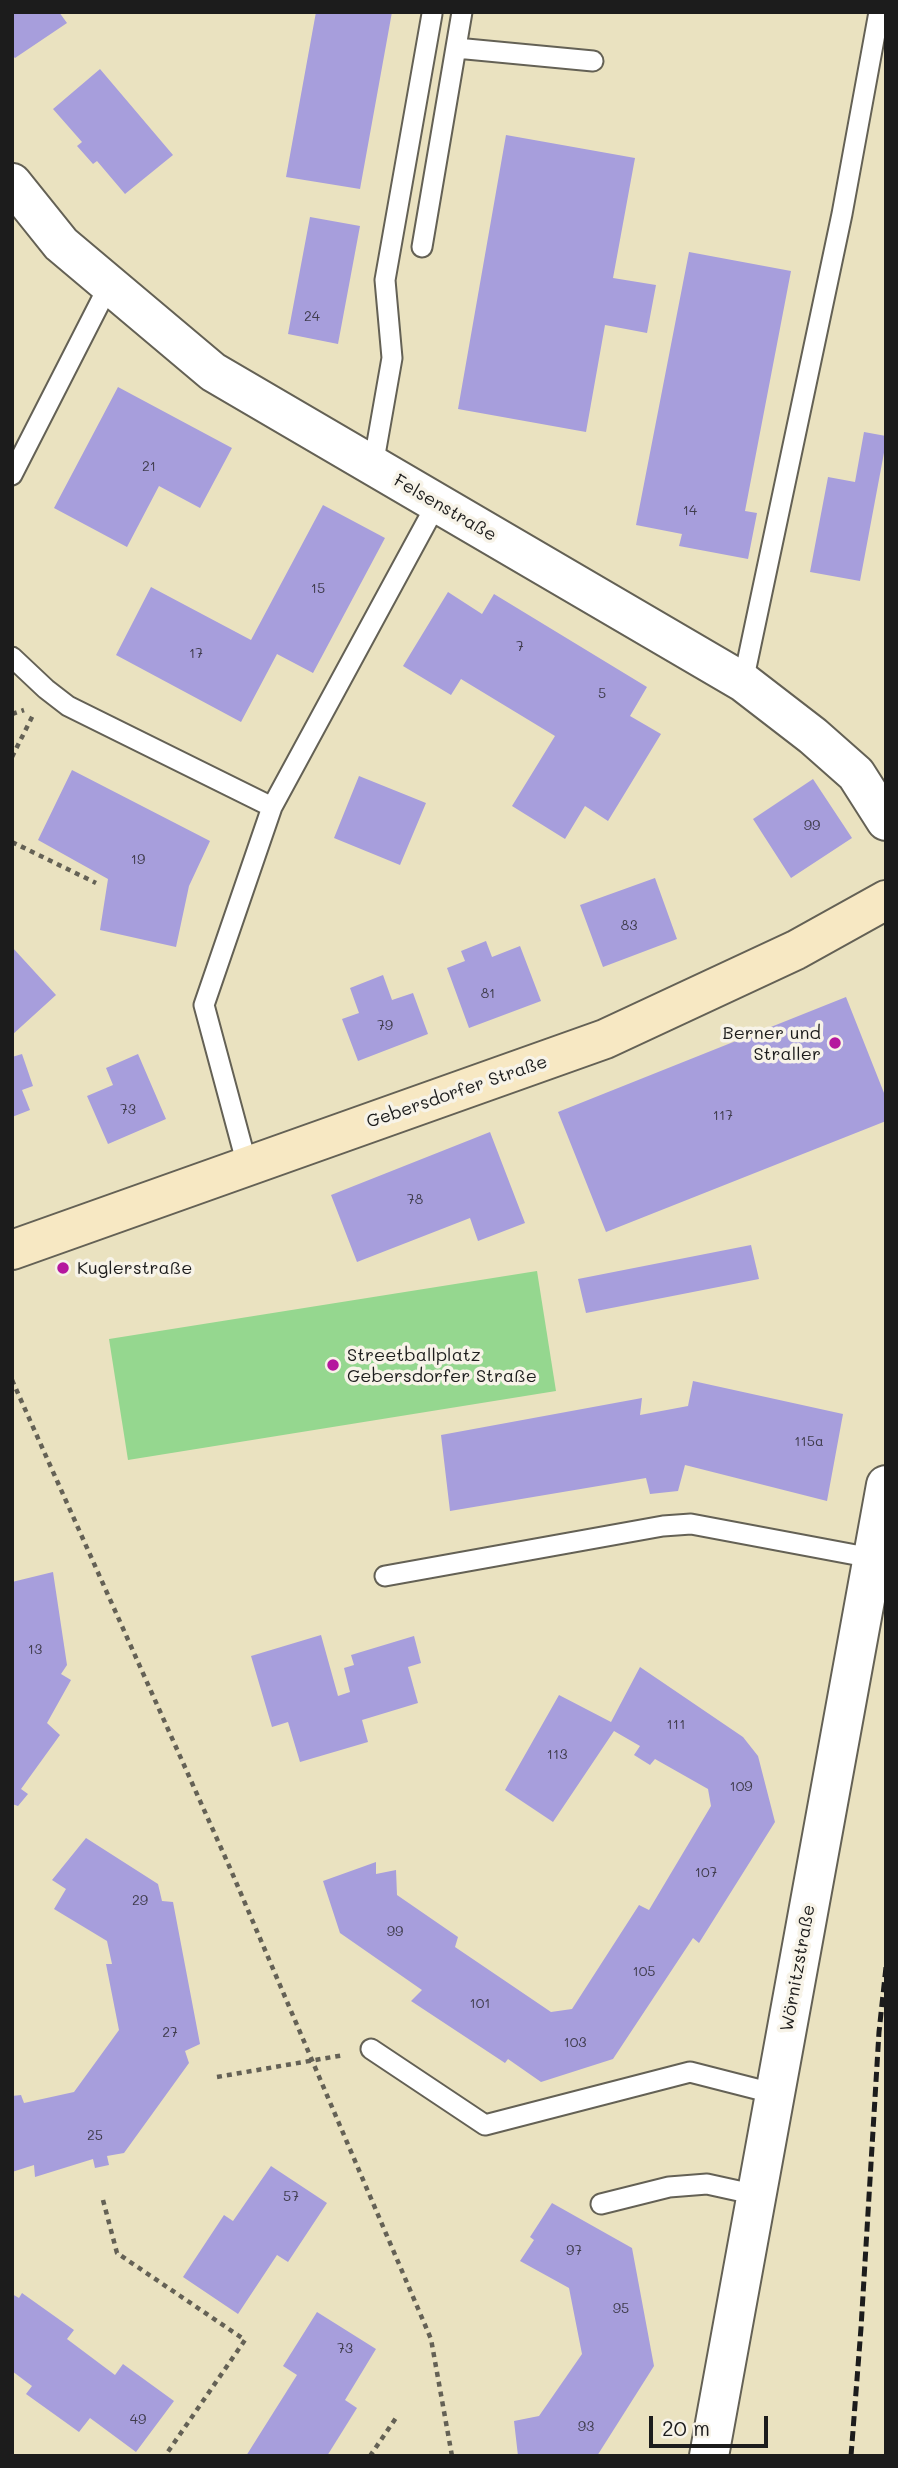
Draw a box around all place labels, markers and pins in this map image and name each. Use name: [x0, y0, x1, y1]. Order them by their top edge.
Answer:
place label: Berner und Straller: [723, 1022, 821, 1064]
marker: Berner und Straller: [827, 1035, 843, 1051]
place label: Kuglerstraße: [77, 1257, 192, 1279]
marker: Kuglerstraße: [55, 1260, 71, 1276]
place label: Streetballplatz Gebersdorfer Straße: [347, 1344, 537, 1386]
marker: Streetballplatz Gebersdorfer Straße: [325, 1357, 341, 1373]

